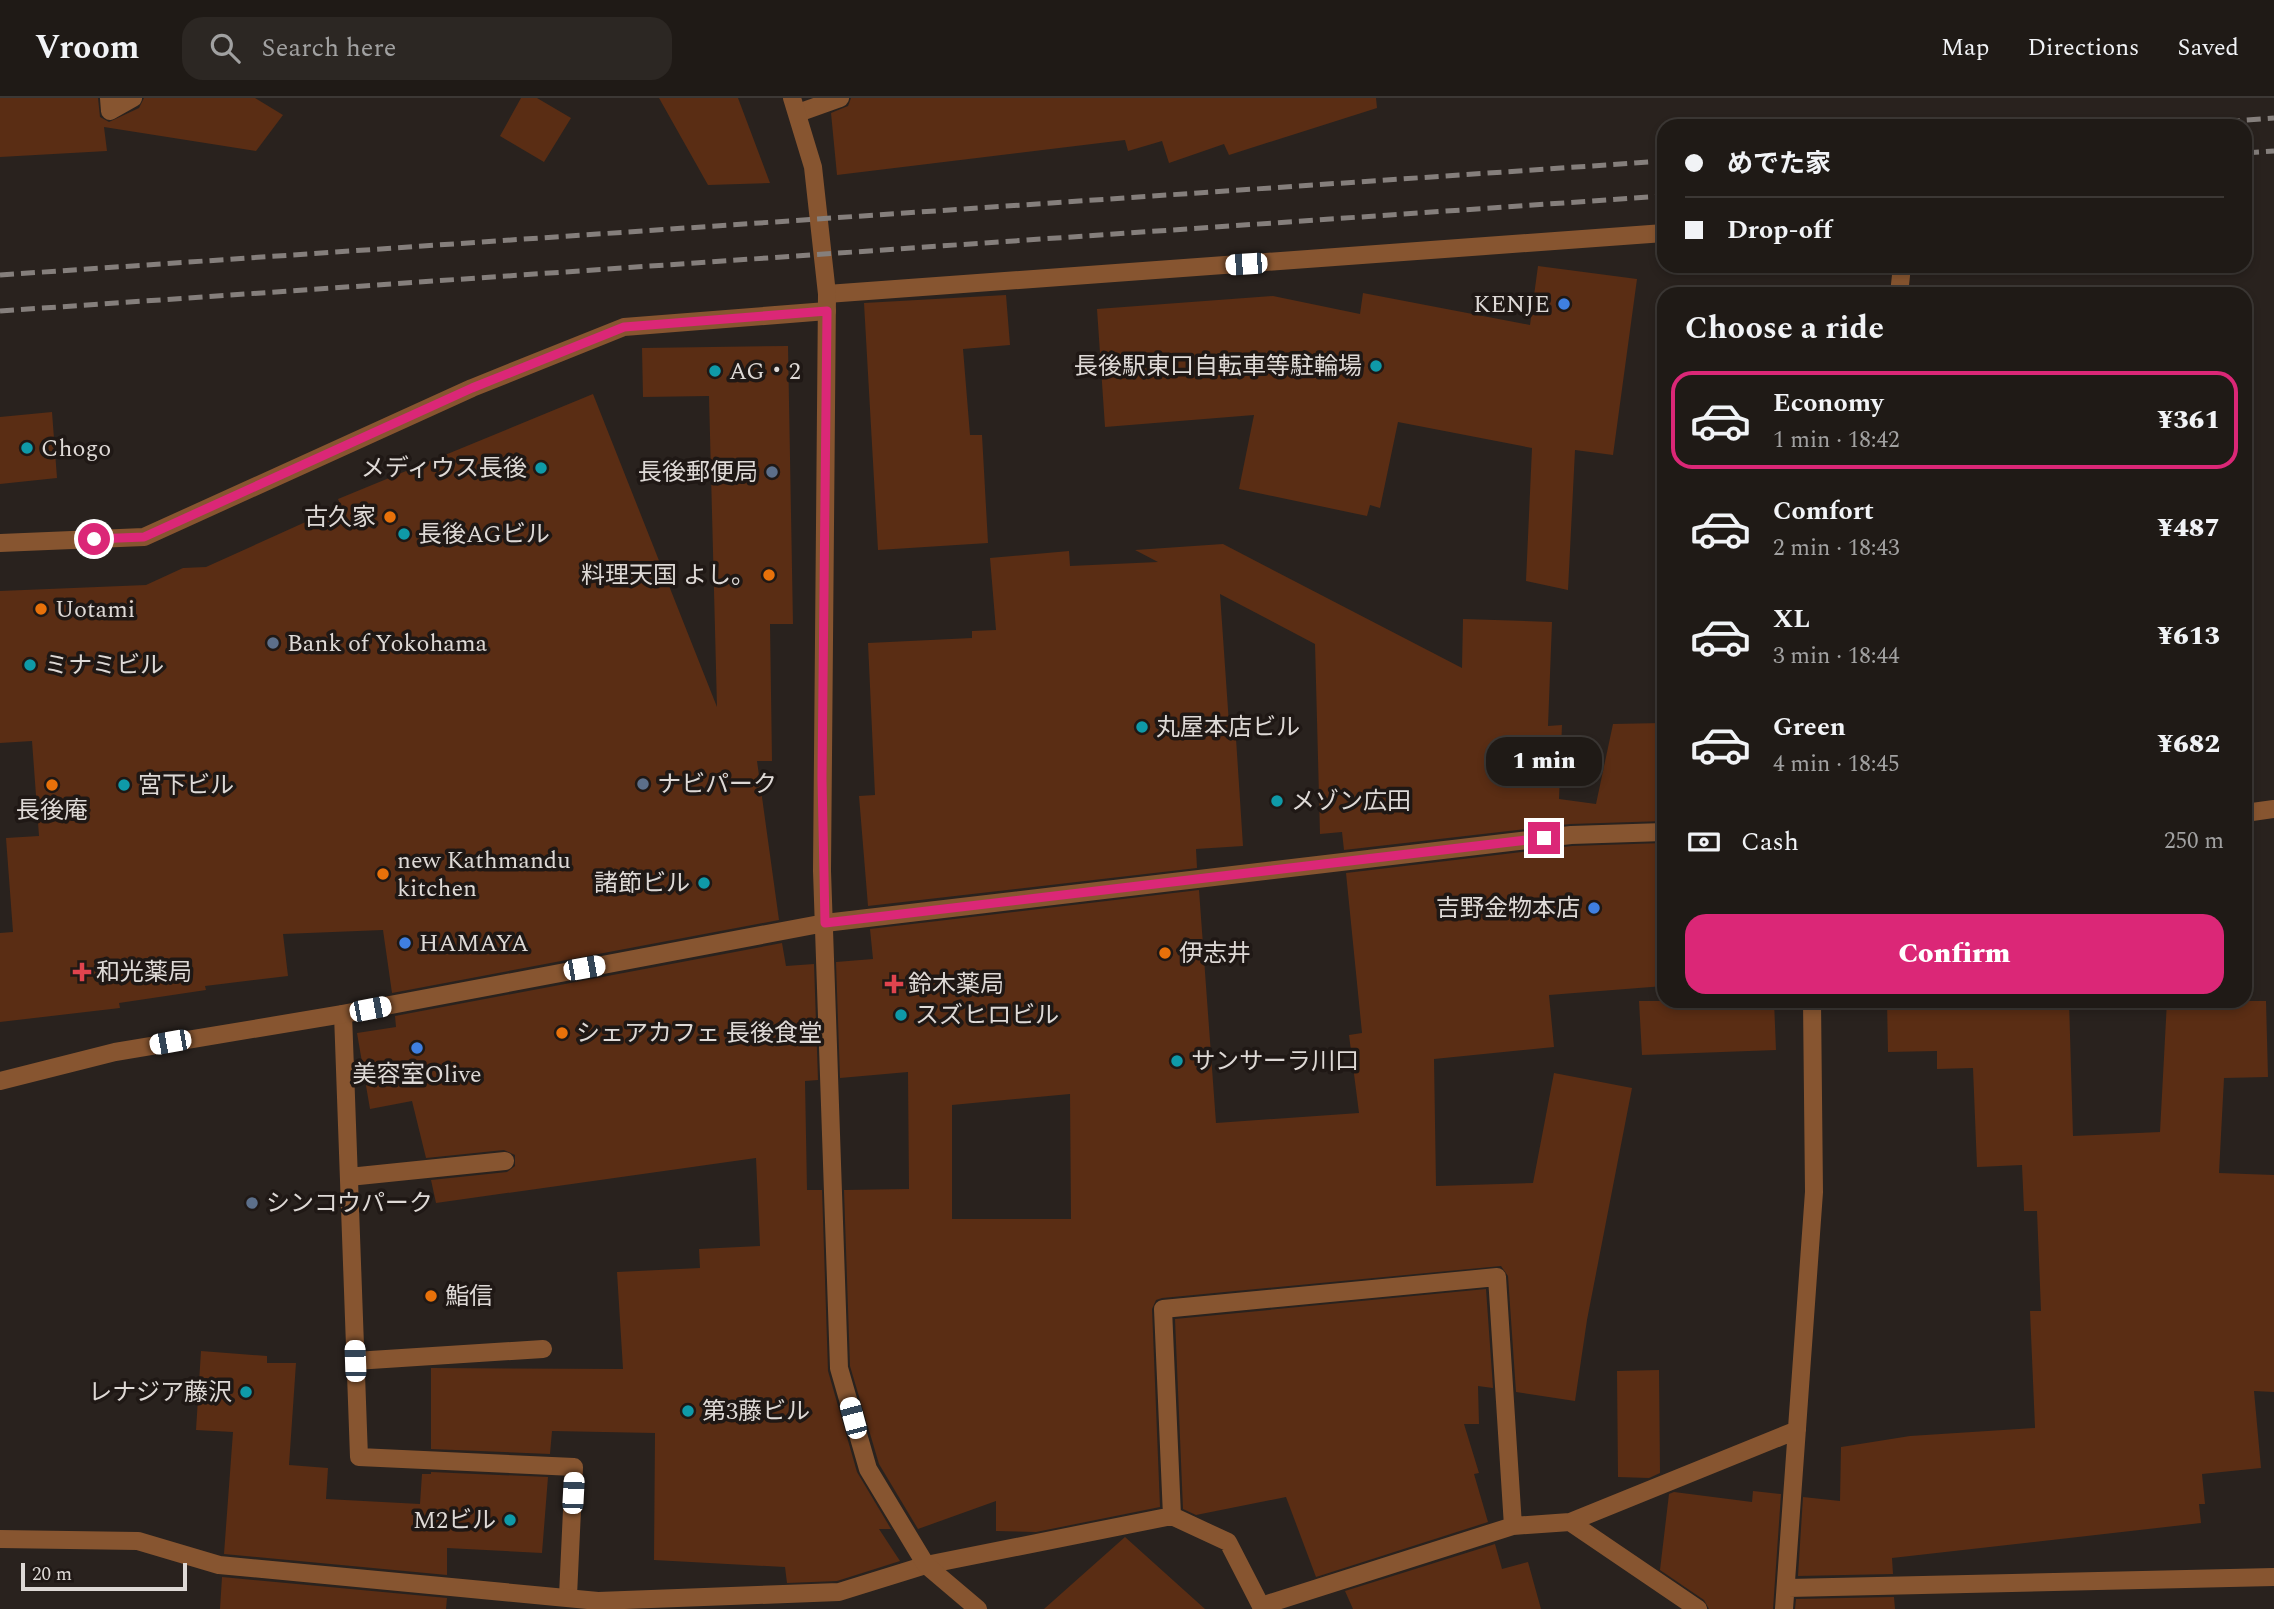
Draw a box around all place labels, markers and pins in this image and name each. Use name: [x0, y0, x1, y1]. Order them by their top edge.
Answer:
place label: KENJE: [1473, 287, 1550, 323]
marker: KENJE: [1556, 296, 1572, 312]
place label: 長後駅東口自転車等駐輪場: [1074, 349, 1362, 385]
place label: AG・2: [729, 354, 801, 390]
marker: 長後駅東口自転車等駐輪場: [1368, 358, 1384, 374]
marker: AG・2: [707, 363, 723, 379]
place label: Chogo: [41, 431, 111, 467]
marker: Chogo: [19, 440, 35, 456]
place label: メディウス長後: [361, 451, 527, 487]
place label: 長後郵便局: [638, 455, 758, 491]
marker: メディウス長後: [533, 460, 549, 476]
marker: 長後郵便局: [764, 464, 780, 480]
place label: 古久家: [304, 500, 376, 536]
marker: 古久家: [382, 509, 398, 525]
place label: 長後AGビル: [418, 517, 550, 553]
marker: 長後AGビル: [396, 526, 412, 542]
place label: 料理天国 よし。: [581, 558, 755, 594]
marker: 料理天国 よし。: [761, 567, 777, 583]
place label: Uotami: [55, 592, 135, 628]
marker: Uotami: [33, 601, 49, 617]
place label: Bank of Yokohama: [287, 626, 488, 662]
marker: Bank of Yokohama: [265, 635, 281, 651]
place label: ミナミビル: [44, 648, 164, 684]
marker: ミナミビル: [22, 657, 38, 673]
place label: 丸屋本店ビル: [1156, 710, 1300, 746]
marker: 丸屋本店ビル: [1134, 719, 1150, 735]
place label: ナビパーク: [657, 767, 777, 803]
place label: 宮下ビル: [138, 768, 234, 804]
marker: ナビパーク: [635, 776, 651, 792]
marker: 長後庵: [44, 777, 60, 793]
marker: 宮下ビル: [116, 777, 132, 793]
place label: メゾン広田: [1291, 784, 1411, 820]
place label: 長後庵: [16, 793, 88, 829]
marker: メゾン広田: [1269, 793, 1285, 809]
place label: new Kathmandu kitchen: [397, 843, 571, 907]
marker: new Kathmandu kitchen: [375, 866, 391, 882]
place label: 諸節ビル: [594, 866, 690, 902]
marker: 諸節ビル: [696, 875, 712, 891]
place label: 吉野金物本店: [1436, 891, 1580, 927]
marker: 吉野金物本店: [1586, 900, 1602, 916]
place label: HAMAYA: [419, 926, 529, 962]
marker: HAMAYA: [397, 935, 413, 951]
place label: 伊志井: [1179, 936, 1251, 972]
marker: 伊志井: [1157, 945, 1173, 961]
place label: 和光薬局: [96, 955, 192, 991]
marker: 和光薬局: [74, 964, 90, 980]
place label: 鈴木薬局: [908, 967, 1004, 1003]
marker: 鈴木薬局: [886, 976, 902, 992]
place label: スズヒロビル: [915, 998, 1059, 1034]
marker: スズヒロビル: [893, 1007, 909, 1023]
place label: シェアカフェ 長後食堂: [576, 1016, 822, 1052]
marker: シェアカフェ 長後食堂: [554, 1025, 570, 1041]
marker: 美容室Olive: [409, 1040, 425, 1056]
place label: サンサーラ川口: [1191, 1044, 1359, 1080]
marker: サンサーラ川口: [1169, 1053, 1185, 1069]
place label: 美容室Olive: [352, 1057, 482, 1093]
place label: シンコウパーク: [266, 1186, 433, 1222]
marker: シンコウパーク: [244, 1195, 260, 1211]
place label: 鮨信: [445, 1279, 493, 1315]
marker: 鮨信: [423, 1288, 439, 1304]
place label: レナジア藤沢: [88, 1375, 232, 1411]
marker: レナジア藤沢: [238, 1384, 254, 1400]
place label: 第3藤ビル: [702, 1394, 810, 1430]
marker: 第3藤ビル: [680, 1403, 696, 1419]
place label: M2ビル: [413, 1503, 496, 1539]
marker: M2ビル: [502, 1512, 518, 1528]

